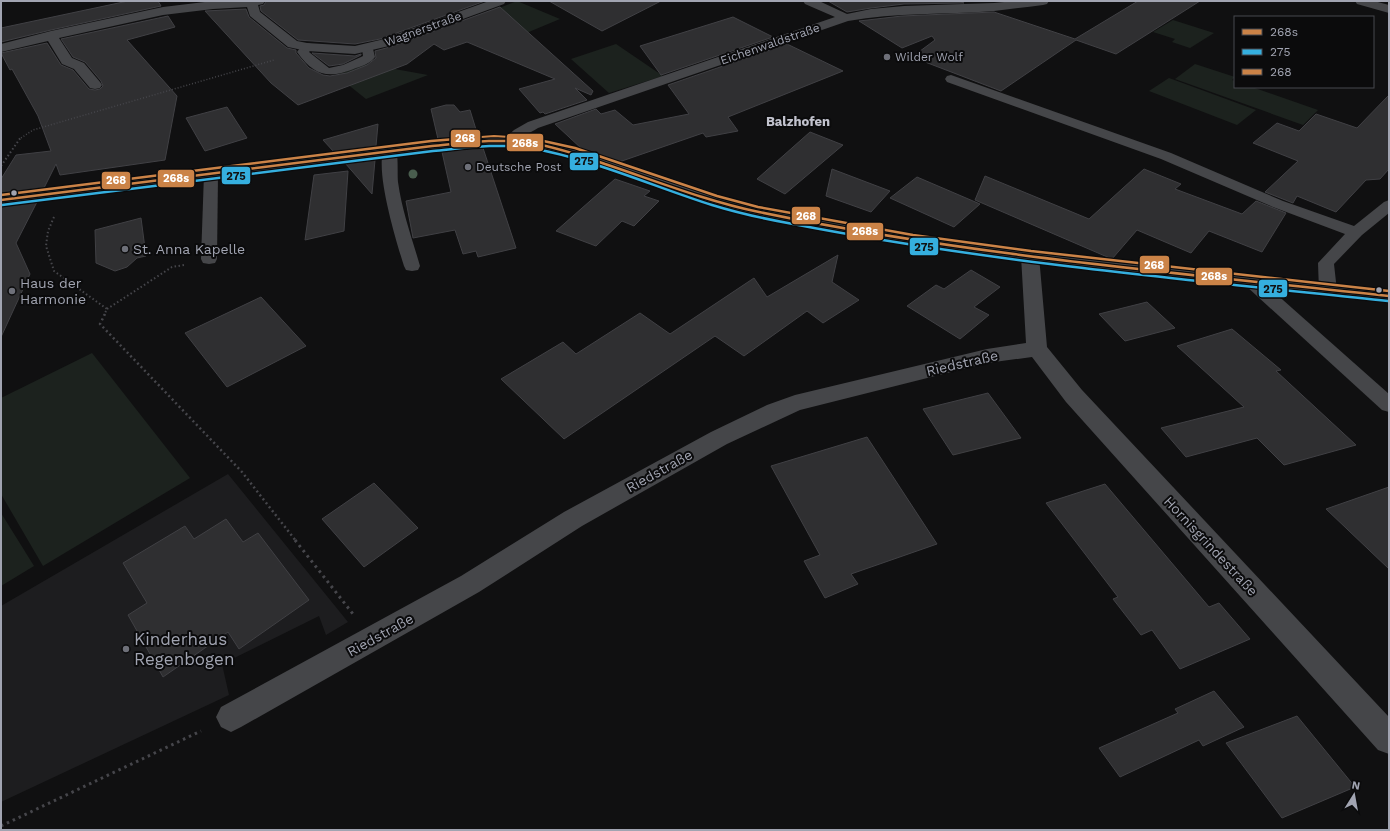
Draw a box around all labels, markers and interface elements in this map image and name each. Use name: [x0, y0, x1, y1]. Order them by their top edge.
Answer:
street label: Wagnerstraße: [383, 9, 463, 49]
legend: [1234, 16, 1374, 88]
street label: Eichenwaldstraße: [718, 20, 822, 68]
text: 268s: [1270, 25, 1298, 39]
text: 275: [1270, 45, 1290, 59]
place label: Wilder Wolf: [895, 50, 963, 64]
marker: Wilder Wolf: [882, 52, 892, 62]
text: 268: [1270, 65, 1292, 79]
district label: Balzhofen: [766, 114, 830, 129]
line badge: 268: [450, 129, 481, 148]
text: 268: [455, 132, 475, 145]
line badge: 268s: [506, 133, 544, 152]
text: 268s: [512, 137, 538, 150]
line badge: 275: [569, 152, 599, 171]
text: 275: [574, 155, 594, 168]
place label: Deutsche Post: [476, 160, 561, 174]
marker: Deutsche Post: [463, 162, 473, 172]
line badge: 275: [221, 166, 251, 185]
line badge: 268s: [157, 169, 195, 188]
text: 275: [226, 170, 246, 183]
line badge: 268: [101, 171, 131, 190]
text: 268s: [163, 172, 189, 185]
text: 268: [106, 174, 126, 187]
unlabelled marker: [9, 188, 19, 198]
line badge: 268: [791, 206, 821, 225]
text: 268: [796, 210, 816, 223]
line badge: 268s: [846, 222, 884, 241]
text: 268s: [852, 225, 878, 238]
line badge: 275: [909, 237, 939, 256]
place label: St. Anna Kapelle: [133, 241, 245, 257]
text: 275: [914, 241, 934, 254]
marker: St. Anna Kapelle: [120, 244, 130, 254]
line badge: 268: [1139, 255, 1170, 274]
text: 268: [1144, 259, 1164, 272]
line badge: 268s: [1195, 267, 1233, 286]
text: 268s: [1201, 270, 1227, 283]
place label: Haus der Harmonie: [20, 275, 86, 307]
line badge: 275: [1258, 279, 1288, 298]
text: 275: [1263, 283, 1283, 296]
unlabelled marker: [1374, 285, 1384, 295]
marker: Haus der Harmonie: [7, 286, 17, 296]
street label: Riedstraße: [925, 347, 999, 379]
street label: Riedstraße: [623, 446, 695, 496]
street label: Hornisgrindestraße: [1161, 493, 1261, 599]
street label: Riedstraße: [344, 610, 416, 660]
place label: Kinderhaus Regenbogen: [134, 629, 234, 669]
marker: Kinderhaus Regenbogen: [121, 644, 131, 654]
north arrow: [1334, 775, 1374, 815]
text: N: [1351, 779, 1361, 793]

